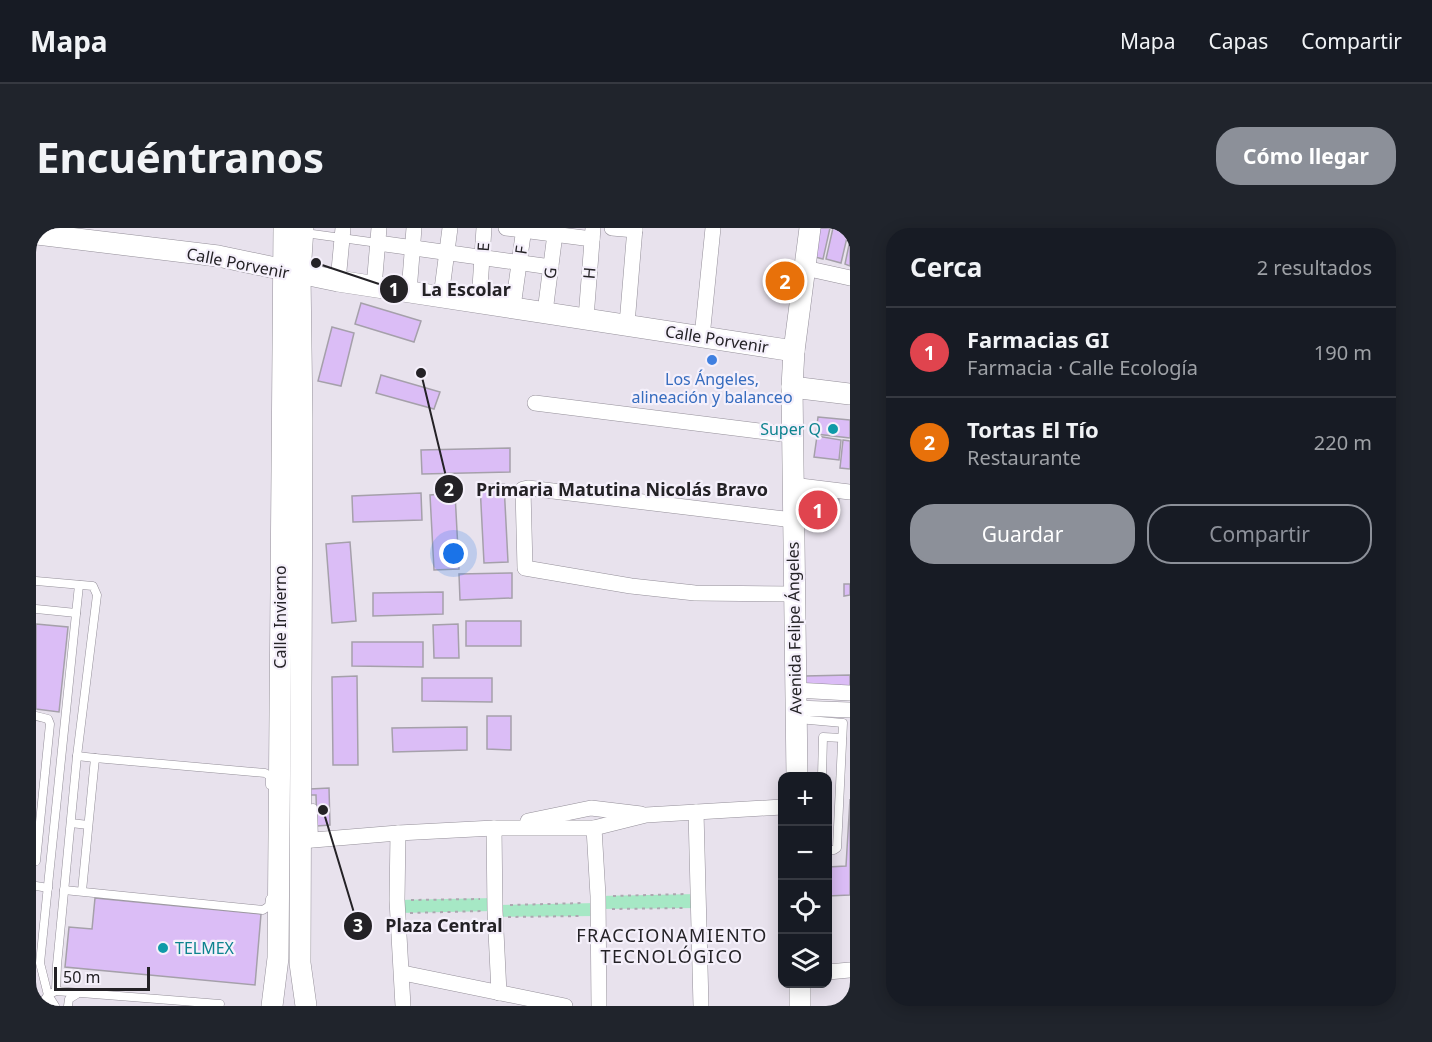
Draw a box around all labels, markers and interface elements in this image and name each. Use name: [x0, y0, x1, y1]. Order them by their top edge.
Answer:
text: Mapa: [30, 22, 108, 60]
text: Mapa: [1120, 27, 1176, 55]
text: Capas: [1209, 27, 1268, 55]
text: Compartir: [1301, 27, 1402, 55]
button: Cómo llegar: [1216, 127, 1396, 185]
text: Encuéntranos: [36, 128, 324, 185]
street label: Calle Porvenir: [185, 242, 292, 284]
street label: E: [472, 242, 494, 252]
street label: F: [510, 244, 532, 256]
text: Cerca: [910, 249, 982, 285]
text: 2 resultados: [1257, 254, 1372, 281]
pin: 2: [766, 259, 804, 304]
street label: G: [538, 266, 562, 280]
street label: H: [578, 266, 600, 280]
callout: La Escolar: [379, 271, 523, 307]
text: 1: [389, 277, 399, 301]
text: La Escolar: [421, 277, 511, 301]
street label: Calle Porvenir: [664, 320, 771, 358]
text: Farmacias GI: [967, 324, 1109, 354]
text: 1: [924, 339, 935, 366]
text: 190 m: [1314, 339, 1372, 366]
marker: Los Ángeles, alineación y balanceo: [705, 353, 719, 367]
text: Farmacia · Calle Ecología: [967, 354, 1198, 381]
place label: Los Ángeles, alineación y balanceo: [631, 368, 793, 408]
text: Tortas El Tío: [967, 414, 1099, 444]
place label: Super Q: [760, 418, 821, 440]
marker: Super Q: [826, 422, 840, 436]
text: 2: [924, 429, 935, 456]
text: 220 m: [1314, 429, 1372, 456]
text: Restaurante: [967, 444, 1081, 471]
callout: Primaria Matutina Nicolás Bravo: [434, 471, 780, 507]
text: 2: [444, 477, 454, 501]
text: Primaria Matutina Nicolás Bravo: [476, 477, 768, 501]
pin: 1: [798, 488, 838, 532]
button: Guardar: [910, 504, 1135, 564]
button: Compartir: [1147, 504, 1372, 564]
your location: [439, 539, 468, 568]
street label: Avenida Felipe Ángeles: [781, 541, 807, 715]
street label: Calle Invierno: [269, 565, 291, 669]
map controls: [778, 772, 832, 988]
button: +: [778, 772, 832, 826]
button: −: [778, 826, 832, 880]
button: locate: [778, 880, 832, 934]
callout: Plaza Central: [343, 908, 515, 944]
text: 3: [353, 913, 363, 937]
text: Plaza Central: [385, 913, 503, 937]
district label: FRACCIONAMIENTO TECNOLÓGICO: [576, 923, 768, 968]
button: layers: [778, 934, 832, 988]
place label: TELMEX: [175, 937, 235, 959]
marker: TELMEX: [156, 941, 170, 955]
scale bar: [54, 964, 150, 992]
text: 50 m: [63, 966, 100, 988]

